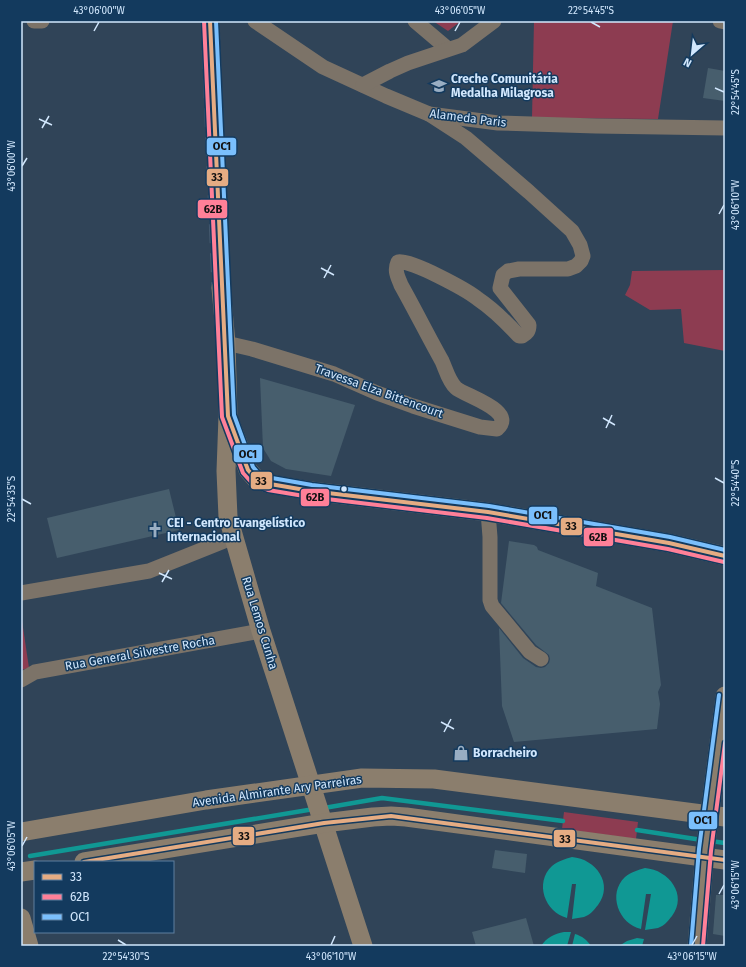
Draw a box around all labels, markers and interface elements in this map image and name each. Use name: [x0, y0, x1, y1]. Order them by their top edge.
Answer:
text: 43°06'00"W: [73, 5, 125, 17]
text: 43°06'05"W: [435, 5, 486, 17]
text: 22°54'45"S: [568, 5, 615, 17]
north arrow: [672, 34, 712, 74]
text: N: [681, 55, 694, 70]
text: 22°54'45"S: [730, 68, 742, 115]
place label: Creche Comunitária Medalha Milagrosa: [451, 72, 558, 100]
school or university icon: Creche Comunitária Medalha Milagrosa: [430, 77, 448, 95]
street label: Alameda Paris: [429, 106, 507, 130]
line badge: OC1: [206, 137, 237, 156]
text: 43°06'00"W: [6, 140, 18, 192]
text: OC1: [213, 140, 231, 153]
line badge: 33: [206, 168, 229, 187]
text: 33: [210, 171, 223, 184]
text: 43°06'10"W: [730, 179, 742, 230]
line badge: 62B: [197, 199, 228, 219]
text: 62B: [204, 203, 222, 216]
street label: Travessa Elza Bittencourt: [313, 361, 446, 421]
line badge: OC1: [233, 444, 263, 463]
text: OC1: [239, 448, 257, 461]
text: 22°54'40"S: [730, 459, 742, 507]
line badge: 33: [250, 471, 273, 490]
text: 22°54'35"S: [6, 475, 18, 522]
text: 33: [254, 475, 267, 488]
unlabelled marker: [339, 484, 349, 494]
line badge: 62B: [300, 488, 330, 507]
text: 62B: [306, 491, 324, 504]
line badge: OC1: [528, 506, 558, 525]
text: OC1: [534, 509, 552, 522]
place label: CEI - Centro Evangelístico Internacional: [167, 516, 305, 544]
line badge: 33: [560, 517, 583, 536]
text: 33: [564, 520, 577, 533]
church icon: CEI - Centro Evangelístico Internacional: [146, 521, 164, 539]
line badge: 62B: [583, 527, 614, 547]
text: 62B: [589, 531, 607, 544]
street label: Rua Lemos Cunha: [239, 575, 281, 671]
street label: Rua General Silvestre Rocha: [64, 633, 216, 673]
shop icon: Borracheiro: [452, 744, 470, 762]
place label: Borracheiro: [473, 746, 537, 760]
street label: Avenida Almirante Ary Parreiras: [191, 772, 363, 810]
line badge: OC1: [688, 811, 718, 830]
text: OC1: [694, 814, 712, 827]
text: 43°06'05"W: [6, 820, 18, 871]
line badge: 33: [232, 826, 255, 846]
line badge: 33: [553, 829, 576, 848]
text: 33: [237, 830, 250, 843]
text: 33: [558, 833, 571, 846]
text: 43°06'15"W: [730, 859, 742, 910]
legend: [34, 861, 174, 933]
text: 33: [70, 870, 82, 884]
text: 62B: [70, 890, 90, 904]
text: OC1: [70, 910, 90, 924]
text: 22°54'30"S: [102, 951, 150, 963]
text: 43°06'10"W: [306, 951, 357, 963]
text: 43°06'15"W: [667, 951, 718, 963]

